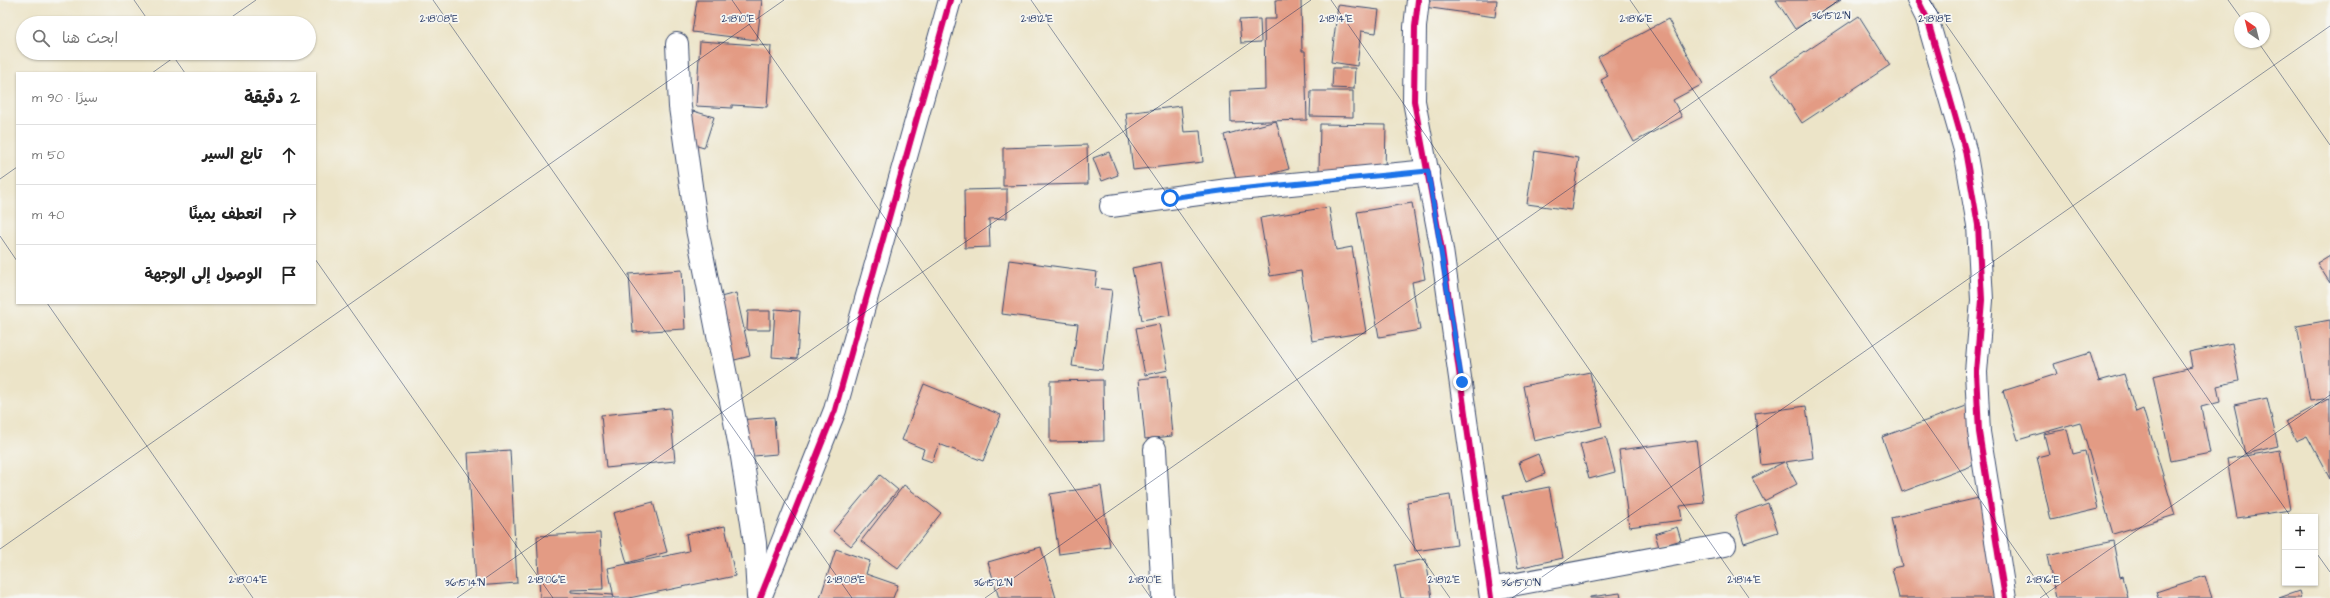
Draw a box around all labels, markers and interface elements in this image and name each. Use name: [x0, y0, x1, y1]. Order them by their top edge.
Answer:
text: 36°15'12"N: [1811, 9, 1851, 23]
text: 2°18'08"E: [420, 12, 458, 26]
text: 2°18'10"E: [721, 12, 755, 26]
text: 2°18'12"E: [1021, 12, 1053, 26]
text: 2°18'14"E: [1319, 12, 1353, 26]
text: 2°18'16"E: [1619, 12, 1653, 26]
text: 2°18'18"E: [1918, 12, 1952, 26]
north arrow: [2234, 12, 2270, 48]
search box: [16, 16, 316, 60]
icon: search: [30, 27, 52, 49]
text: ابحث هنا: [62, 28, 118, 49]
text: 2 دقيقة: [244, 86, 300, 110]
text: سيرًا · 90 m: [32, 89, 98, 107]
text: تابع السير: [203, 144, 262, 165]
icon: ahead: [278, 144, 300, 166]
text: 50 m: [32, 146, 65, 164]
route start: [1161, 189, 1179, 207]
text: انعطف يمينًا: [189, 204, 262, 225]
icon: right: [278, 204, 300, 226]
text: 40 m: [32, 206, 64, 224]
text: الوصول إلى الوجهة: [145, 264, 262, 285]
icon: arrive: [278, 264, 300, 286]
route end: [1453, 373, 1471, 391]
map controls: [2282, 514, 2318, 586]
button: +: [2282, 514, 2318, 550]
button: −: [2282, 550, 2318, 586]
text: 2°18'04"E: [229, 573, 267, 587]
text: 2°18'06"E: [528, 573, 566, 587]
text: 2°18'08"E: [827, 573, 865, 587]
text: 2°18'10"E: [1128, 573, 1162, 587]
text: 2°18'12"E: [1428, 573, 1460, 587]
text: 2°18'14"E: [1727, 573, 1761, 587]
text: 2°18'16"E: [2026, 573, 2060, 587]
text: 36°15'14"N: [445, 576, 485, 590]
text: 36°15'12"N: [973, 576, 1013, 590]
text: 36°15'10"N: [1501, 576, 1541, 590]

